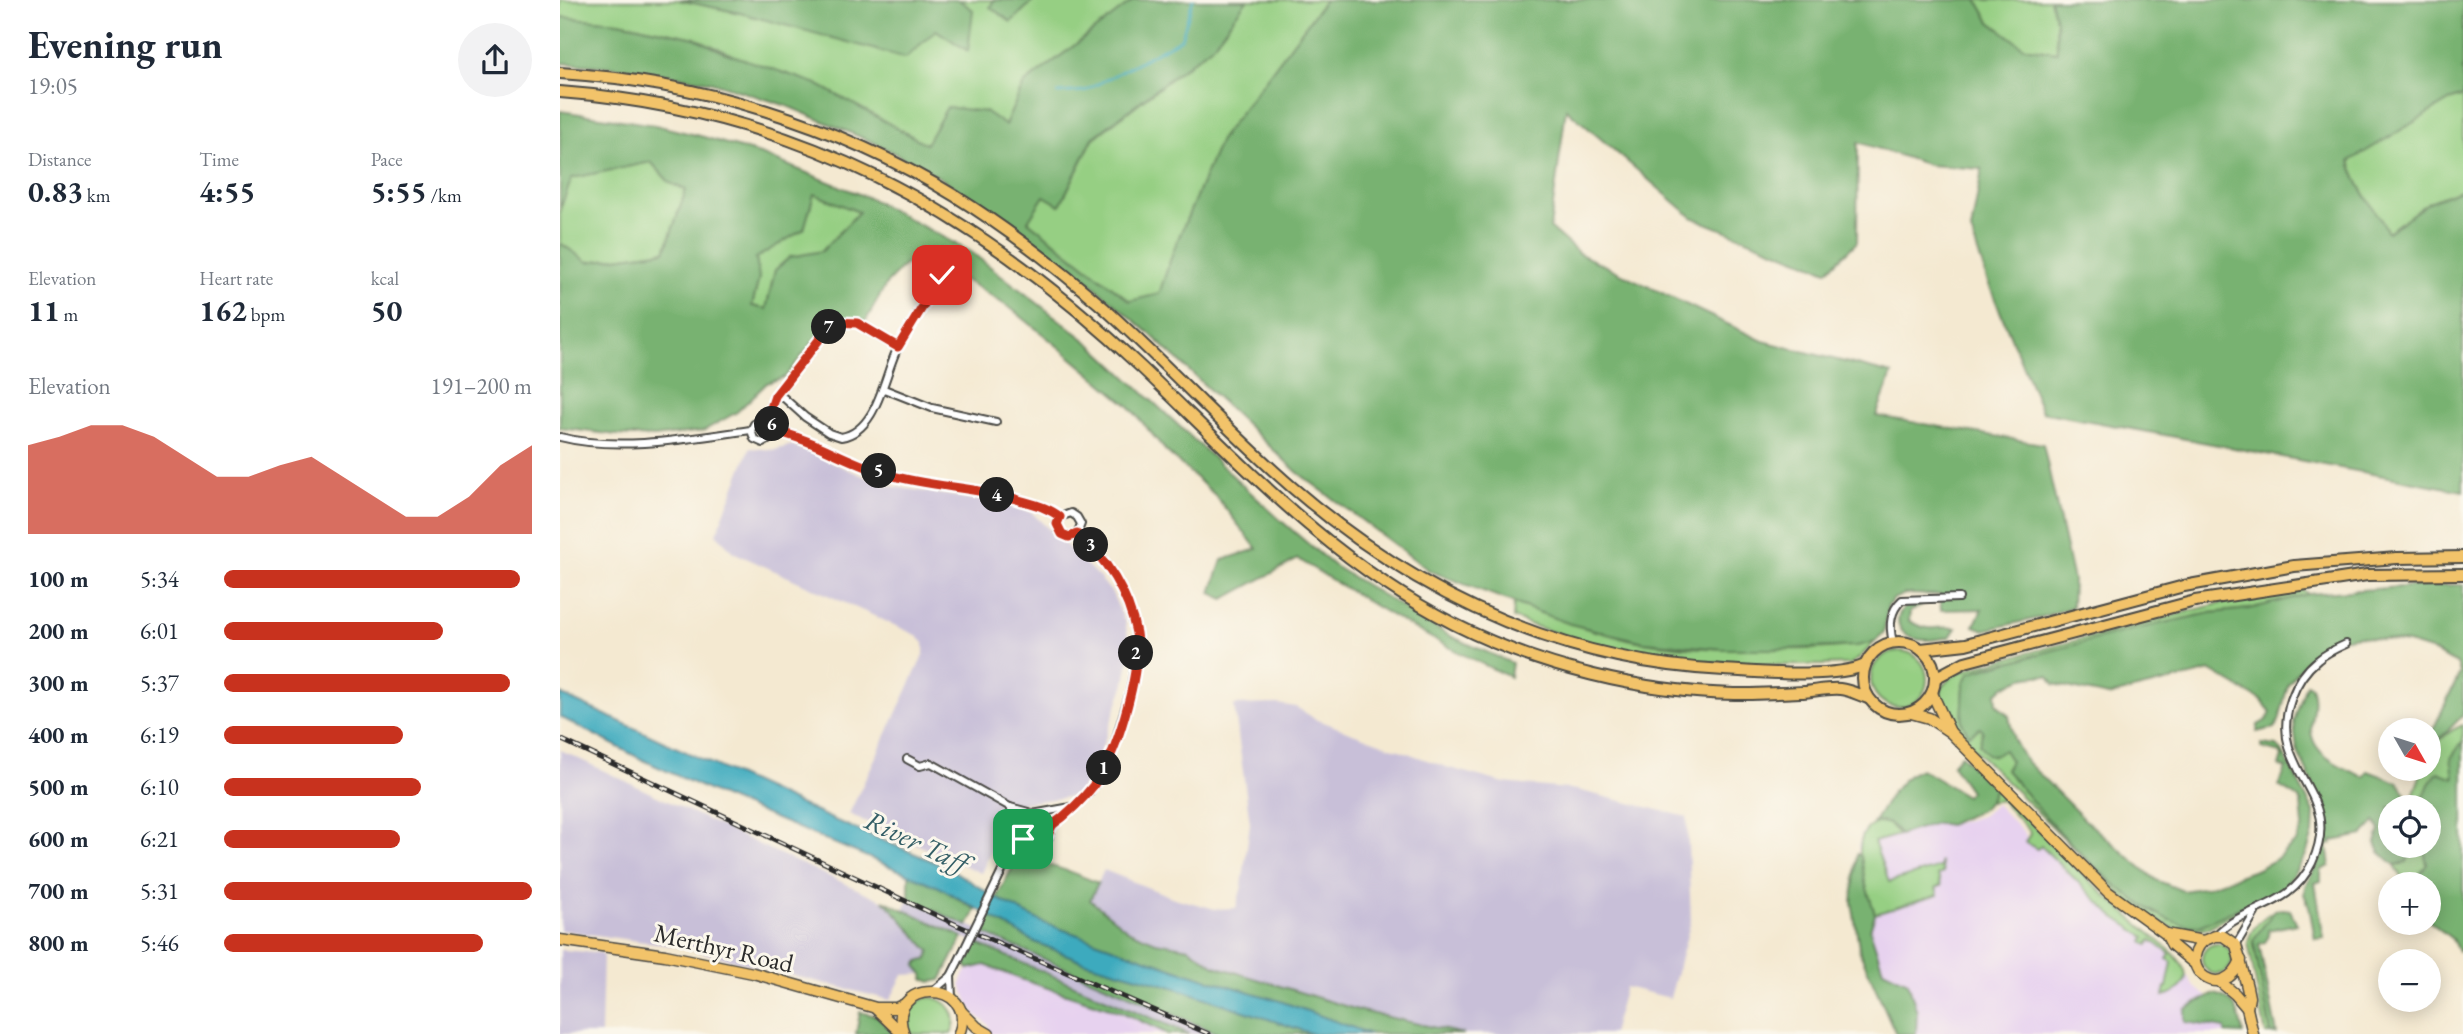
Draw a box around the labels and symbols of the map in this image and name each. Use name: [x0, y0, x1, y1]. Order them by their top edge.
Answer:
pin: [912, 245, 972, 305]
pin: 7: [812, 310, 846, 344]
pin: 6: [754, 406, 790, 442]
pin: 5: [862, 454, 896, 489]
pin: 4: [980, 477, 1014, 512]
pin: 3: [1074, 528, 1108, 562]
pin: 2: [1118, 636, 1154, 670]
north arrow: [2378, 718, 2441, 780]
pin: 1: [1086, 750, 1122, 786]
water label: River Taff: [859, 801, 980, 883]
pin: [993, 809, 1053, 869]
street label: Merthyr Road: [651, 915, 798, 981]

